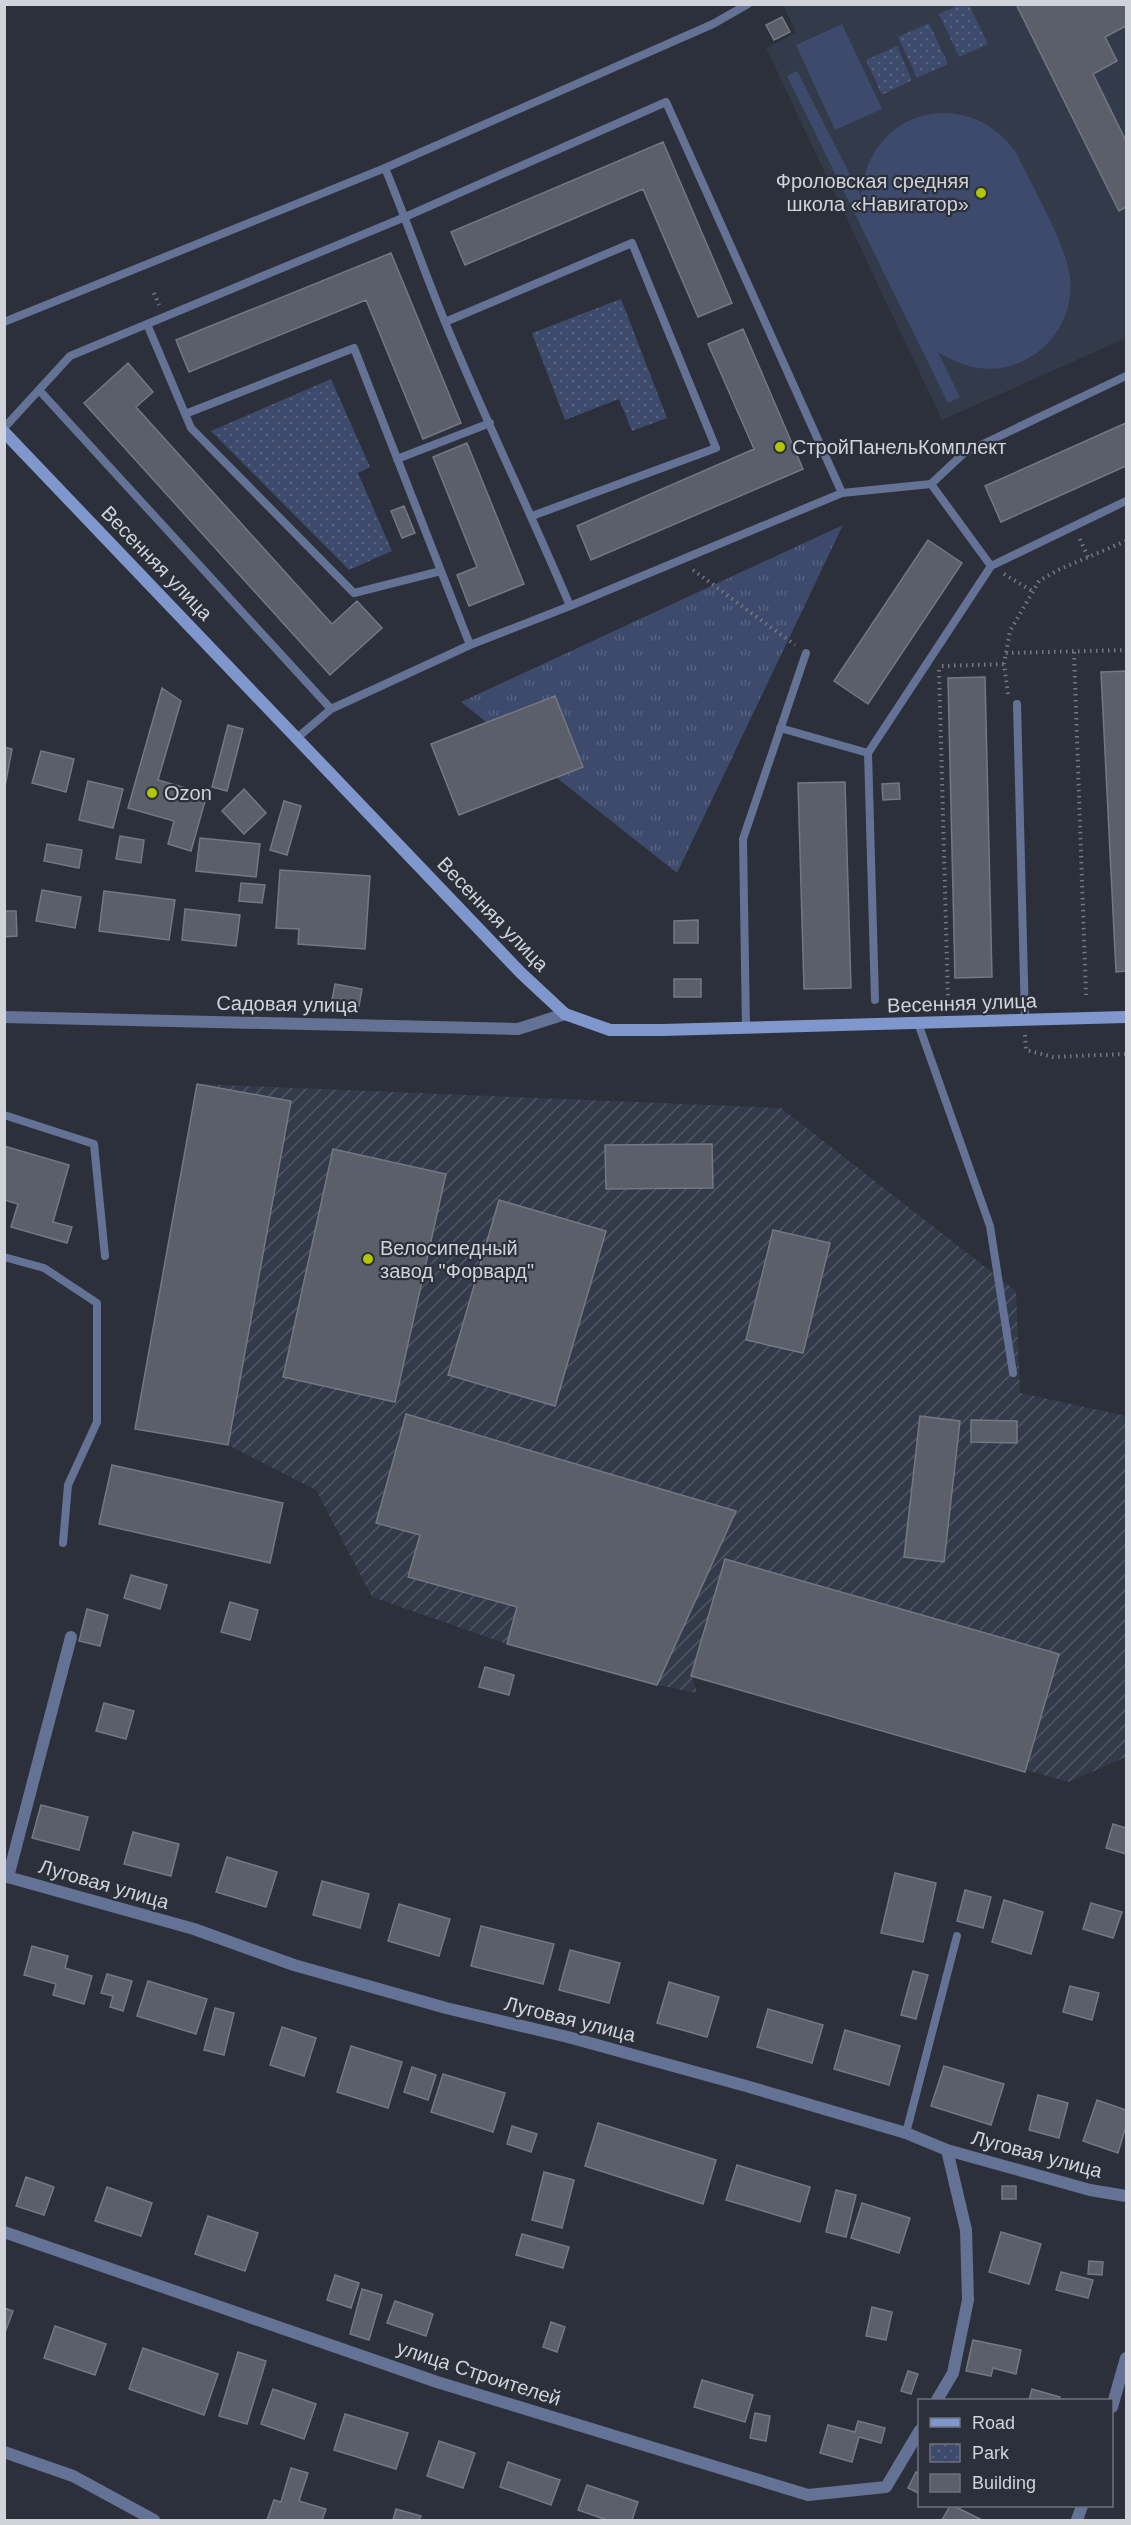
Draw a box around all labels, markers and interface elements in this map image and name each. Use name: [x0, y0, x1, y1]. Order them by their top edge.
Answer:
place label: Фроловская средняя школа «Навигатор»: [776, 170, 969, 215]
marker: Фроловская средняя школа «Навигатор»: [974, 186, 988, 200]
place label: СтройПанельКомплект: [792, 436, 1006, 458]
marker: СтройПанельКомплект: [773, 440, 787, 454]
street label: Весенняя улица: [97, 501, 218, 625]
place label: Ozon: [164, 782, 212, 804]
marker: Ozon: [145, 786, 159, 800]
street label: Весенняя улица: [433, 852, 554, 976]
street label: Весенняя улица: [887, 989, 1038, 1017]
street label: Садовая улица: [216, 992, 359, 1016]
place label: Велосипедный завод "Форвард": [380, 1237, 534, 1282]
marker: Велосипедный завод "Форвард": [361, 1252, 375, 1266]
street label: Луговая улица: [36, 1855, 172, 1913]
street label: Луговая улица: [502, 1992, 639, 2046]
street label: Луговая улица: [969, 2126, 1106, 2182]
street label: улица Строителей: [394, 2336, 564, 2410]
legend: [918, 2399, 1113, 2507]
text: Road: [972, 2413, 1015, 2433]
text: Park: [972, 2443, 1010, 2463]
text: Building: [972, 2473, 1036, 2493]

